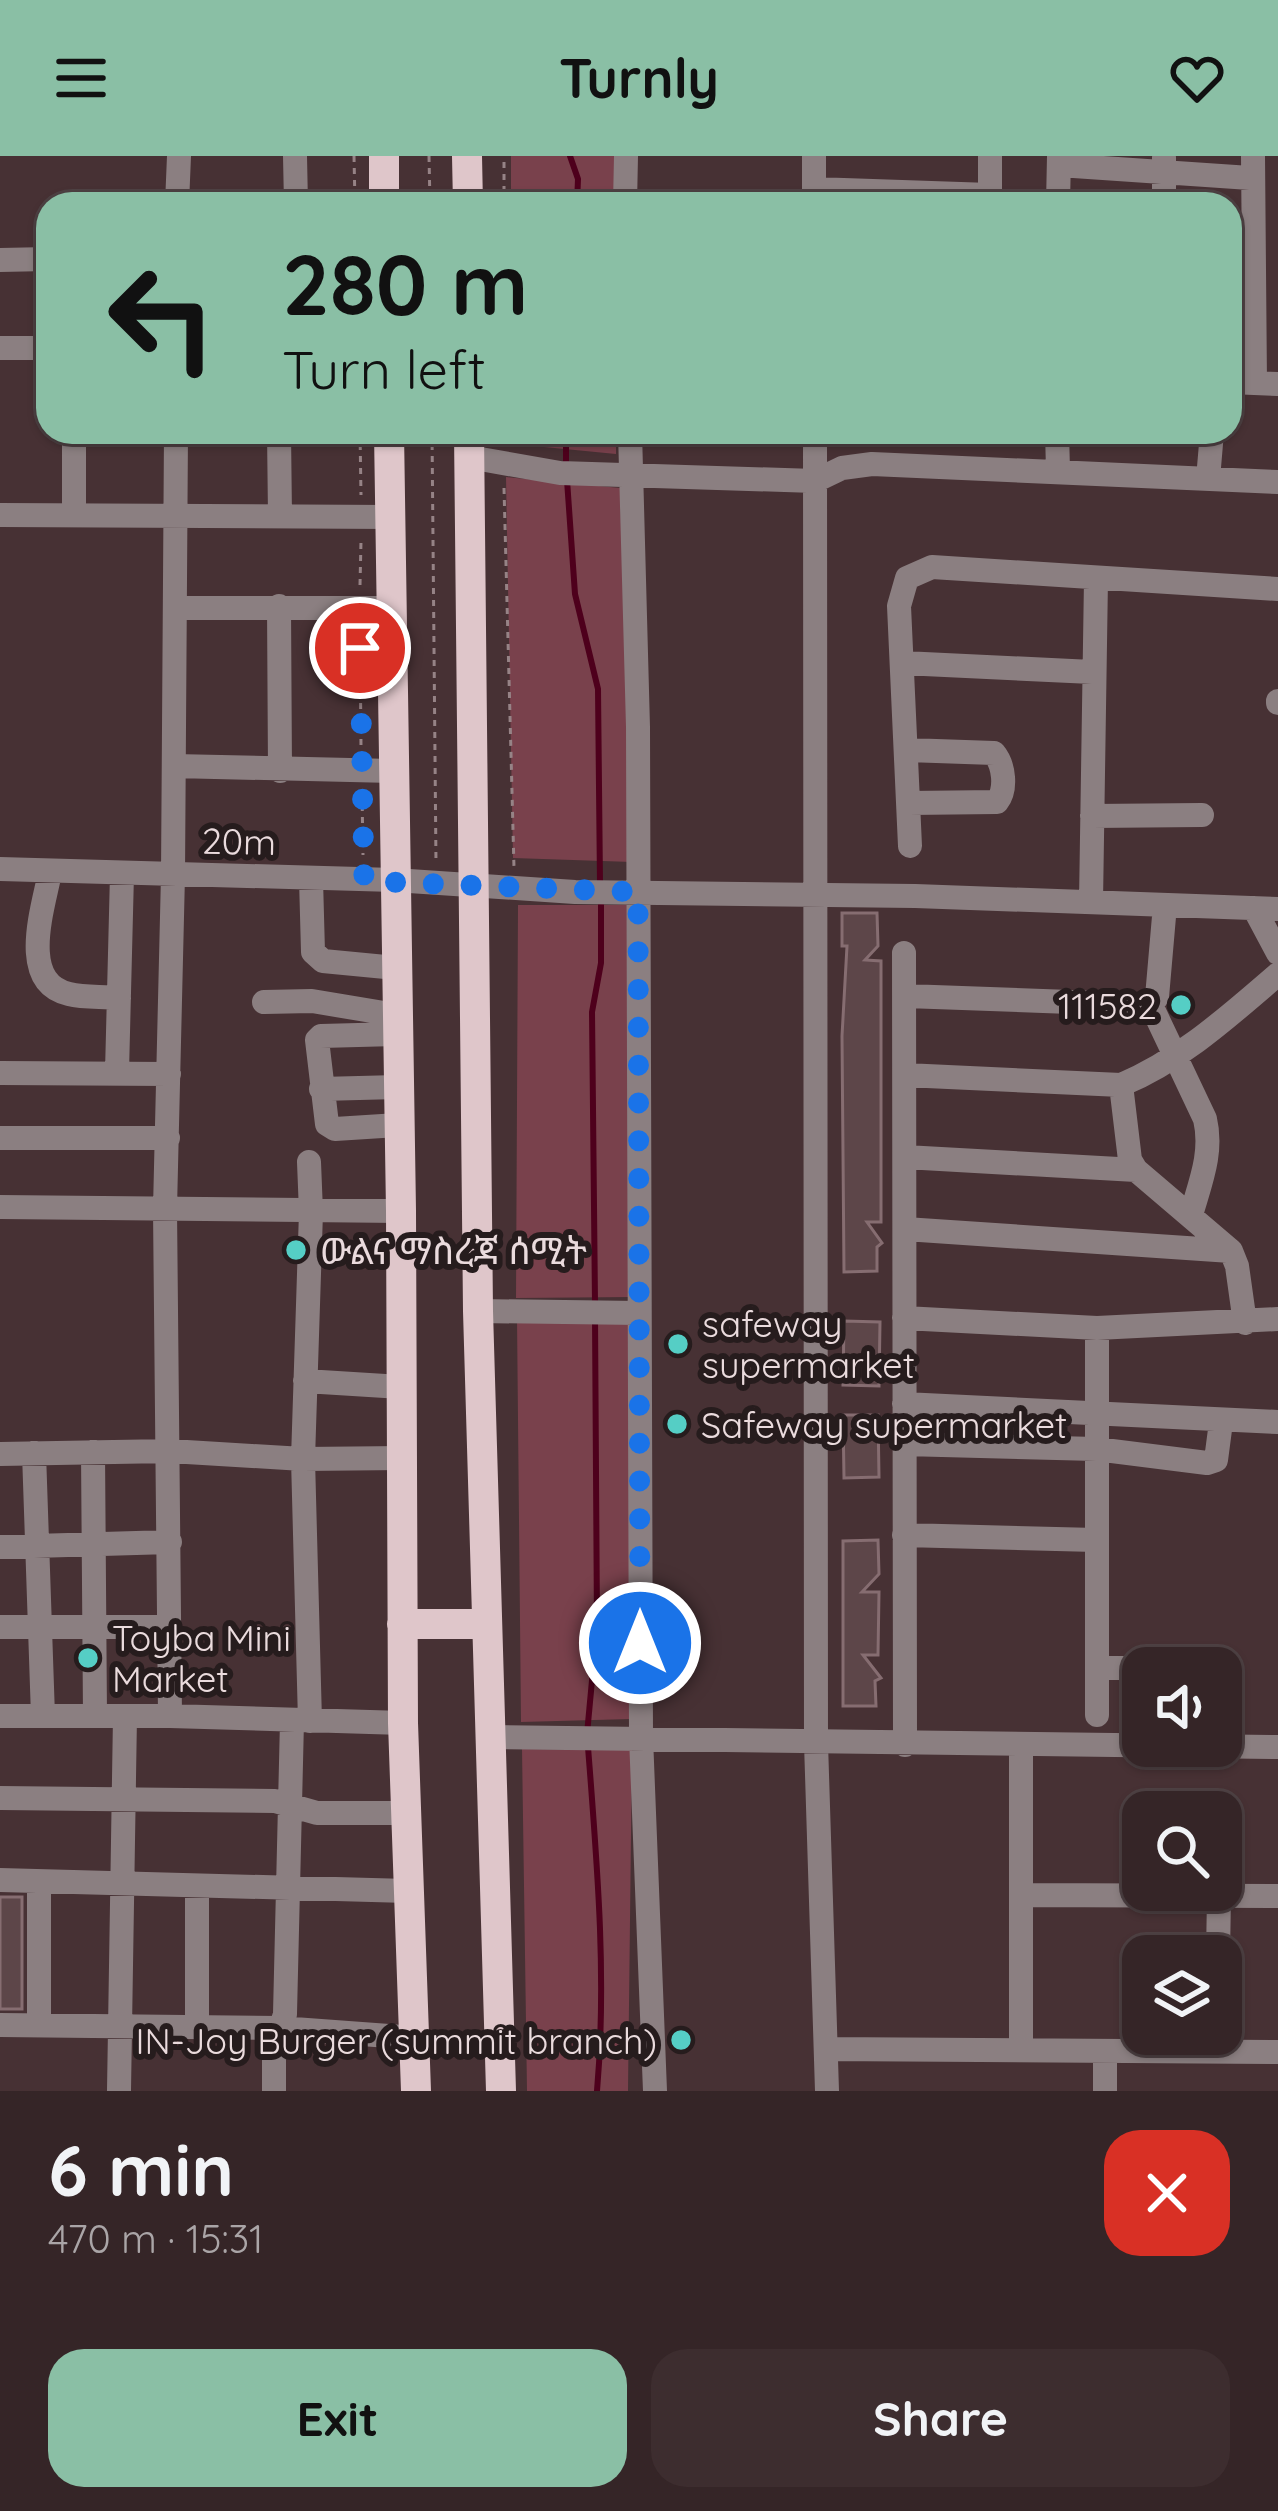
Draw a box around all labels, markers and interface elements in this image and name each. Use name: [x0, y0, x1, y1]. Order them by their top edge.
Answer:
text: Turnly: [559, 44, 719, 112]
icon: menu: [48, 45, 114, 111]
icon: heart: [1164, 45, 1230, 111]
text: 280 m: [282, 231, 528, 336]
icon: left: [84, 240, 240, 396]
text: Turn left: [282, 335, 486, 403]
pin: [309, 597, 411, 699]
icon: arrive: [327, 615, 393, 681]
street label: 20m: [202, 818, 276, 864]
place label: 111582: [1058, 983, 1157, 1028]
marker: 111582: [1168, 992, 1194, 1018]
place label: ውልና ማስረጃ ሰሚት: [320, 1228, 587, 1273]
marker: ውልና ማስረጃ ሰሚት: [283, 1237, 309, 1263]
place label: safeway supermarket: [702, 1301, 915, 1387]
marker: safeway supermarket: [665, 1331, 691, 1357]
place label: Safeway supermarket: [701, 1402, 1067, 1447]
marker: Safeway supermarket: [664, 1411, 690, 1437]
position arrow: [577, 1580, 703, 1706]
place label: Toyba Mini Market: [112, 1615, 291, 1701]
marker: Toyba Mini Market: [75, 1645, 101, 1671]
map controls: [1122, 1647, 1242, 2055]
button: sound: [1122, 1647, 1242, 1767]
button: search: [1122, 1791, 1242, 1911]
button: layers: [1122, 1935, 1242, 2055]
place label: IN-Joy Burger (summit branch): [135, 2018, 657, 2063]
marker: IN-Joy Burger (summit branch): [668, 2027, 694, 2053]
text: 6 min: [48, 2124, 234, 2214]
button: close: [1104, 2130, 1230, 2256]
text: 470 m · 15:31: [48, 2214, 264, 2263]
button: Exit: [48, 2349, 627, 2487]
button: Share: [651, 2349, 1230, 2487]

